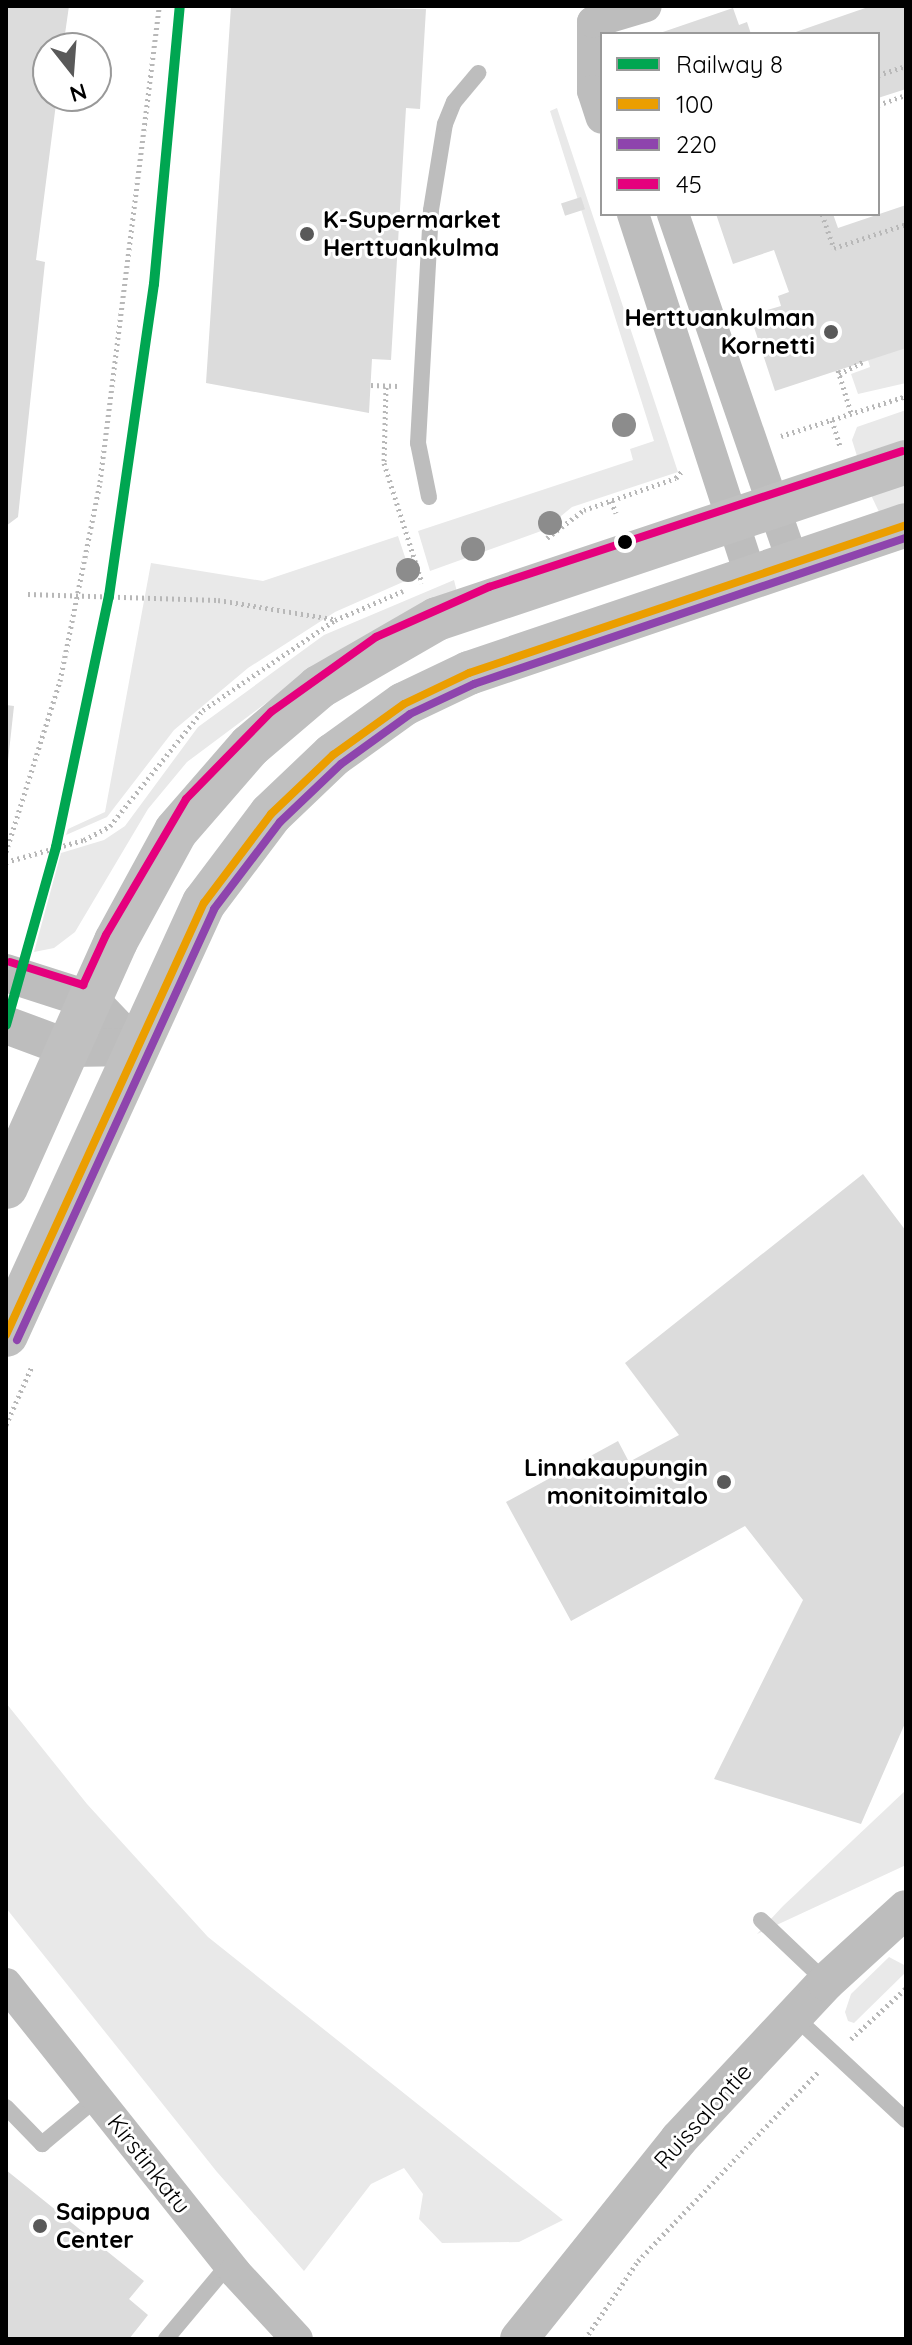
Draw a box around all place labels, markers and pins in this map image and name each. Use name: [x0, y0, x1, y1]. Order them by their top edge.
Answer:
place label: K-Supermarket Herttuankulma: [323, 206, 501, 262]
marker: K-Supermarket Herttuankulma: [298, 225, 316, 243]
place label: Herttuankulman Kornetti: [624, 304, 815, 360]
marker: Herttuankulman Kornetti: [822, 323, 840, 341]
unlabelled marker: [617, 534, 633, 550]
place label: Linnakaupungin monitoimitalo: [524, 1454, 708, 1510]
marker: Linnakaupungin monitoimitalo: [715, 1473, 733, 1491]
place label: Saippua Center: [56, 2198, 150, 2254]
marker: Saippua Center: [31, 2217, 49, 2235]

